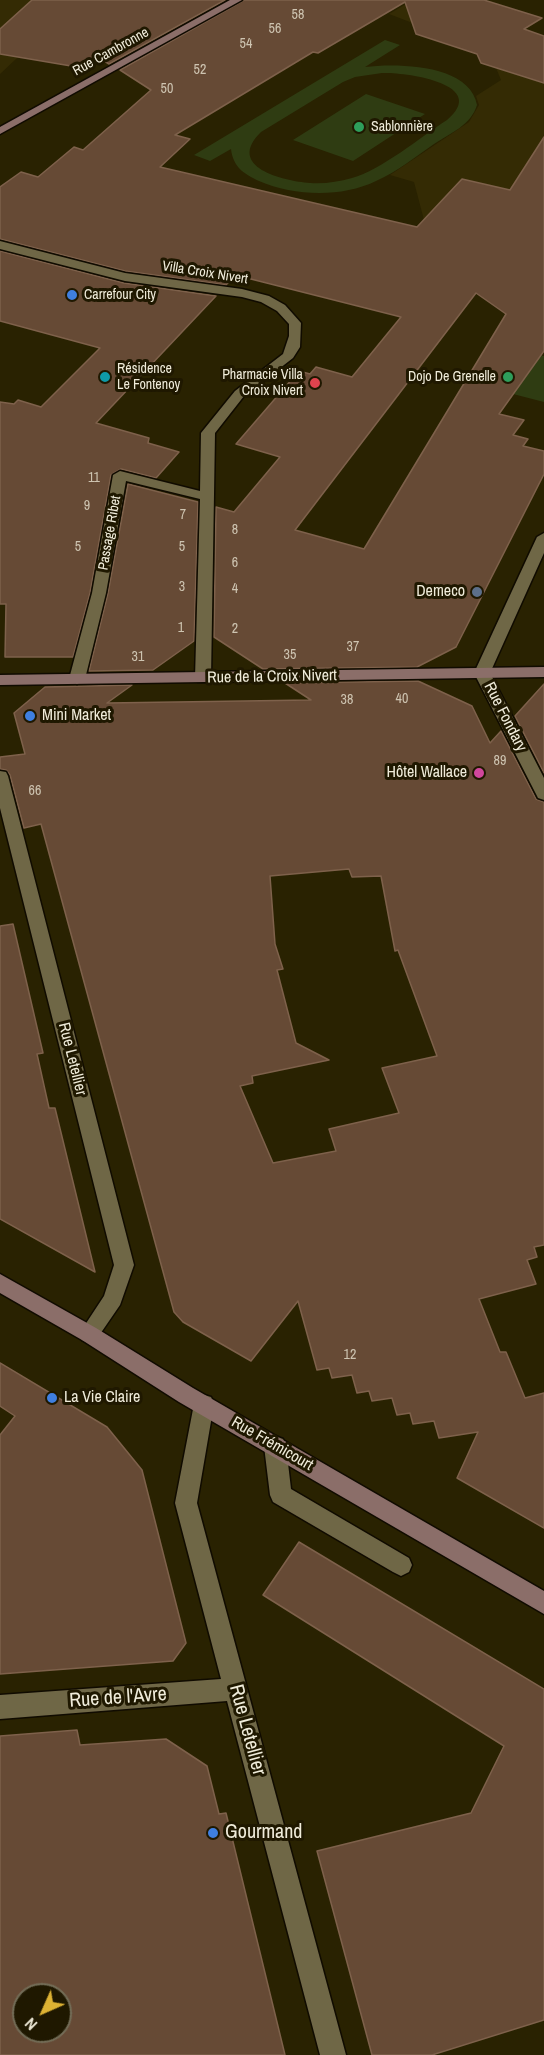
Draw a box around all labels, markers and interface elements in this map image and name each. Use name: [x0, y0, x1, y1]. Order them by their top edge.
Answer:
house number: 58: [292, 7, 304, 23]
house number: 56: [269, 21, 281, 37]
street label: Rue Cambronne: [70, 24, 152, 80]
house number: 54: [240, 36, 252, 52]
house number: 52: [194, 62, 206, 78]
house number: 50: [161, 81, 173, 97]
place label: Sablonnière: [371, 119, 433, 135]
marker: Sablonnière: [352, 120, 366, 134]
street label: Villa Croix Nivert: [161, 258, 249, 288]
place label: Carrefour City: [84, 287, 156, 303]
marker: Carrefour City: [65, 288, 79, 302]
place label: Résidence Le Fontenoy: [117, 361, 180, 394]
place label: Pharmacie Villa Croix Nivert: [222, 367, 303, 400]
place label: Dojo De Grenelle: [408, 369, 496, 385]
marker: Résidence Le Fontenoy: [98, 370, 112, 384]
marker: Dojo De Grenelle: [501, 370, 515, 384]
marker: Pharmacie Villa Croix Nivert: [308, 376, 322, 390]
house number: 11: [88, 470, 100, 486]
street label: Passage Ribet: [95, 494, 125, 572]
house number: 9: [84, 498, 90, 514]
house number: 7: [180, 507, 186, 523]
house number: 8: [232, 522, 238, 538]
house number: 5: [75, 539, 81, 555]
house number: 5: [179, 539, 185, 555]
house number: 6: [232, 555, 238, 571]
house number: 3: [179, 579, 185, 595]
house number: 4: [232, 581, 238, 597]
place label: Demeco: [416, 582, 465, 602]
marker: Demeco: [470, 585, 484, 599]
house number: 1: [178, 620, 184, 636]
house number: 2: [232, 621, 238, 637]
house number: 37: [347, 639, 359, 655]
house number: 35: [284, 647, 296, 663]
house number: 31: [132, 649, 144, 665]
street label: Rue de la Croix Nivert: [207, 666, 337, 688]
street label: Rue Fondary: [479, 679, 531, 755]
house number: 40: [396, 691, 408, 707]
house number: 38: [341, 692, 353, 708]
place label: Mini Market: [42, 706, 111, 726]
marker: Mini Market: [23, 709, 37, 723]
house number: 89: [494, 753, 506, 769]
place label: Hôtel Wallace: [387, 763, 467, 783]
marker: Hôtel Wallace: [472, 766, 486, 780]
house number: 66: [29, 783, 41, 799]
street label: Rue Letellier: [54, 1021, 90, 1097]
house number: 12: [344, 1347, 356, 1363]
place label: La Vie Claire: [64, 1388, 140, 1408]
marker: La Vie Claire: [45, 1391, 59, 1405]
street label: Rue Frémicourt: [228, 1413, 316, 1475]
street label: Rue Letellier: [223, 1682, 271, 1778]
street label: Rue de l'Avre: [68, 1683, 168, 1713]
place label: Gourmand: [225, 1821, 302, 1845]
marker: Gourmand: [206, 1826, 220, 1840]
north arrow: [12, 1983, 72, 2043]
text: N: [20, 2013, 42, 2035]

